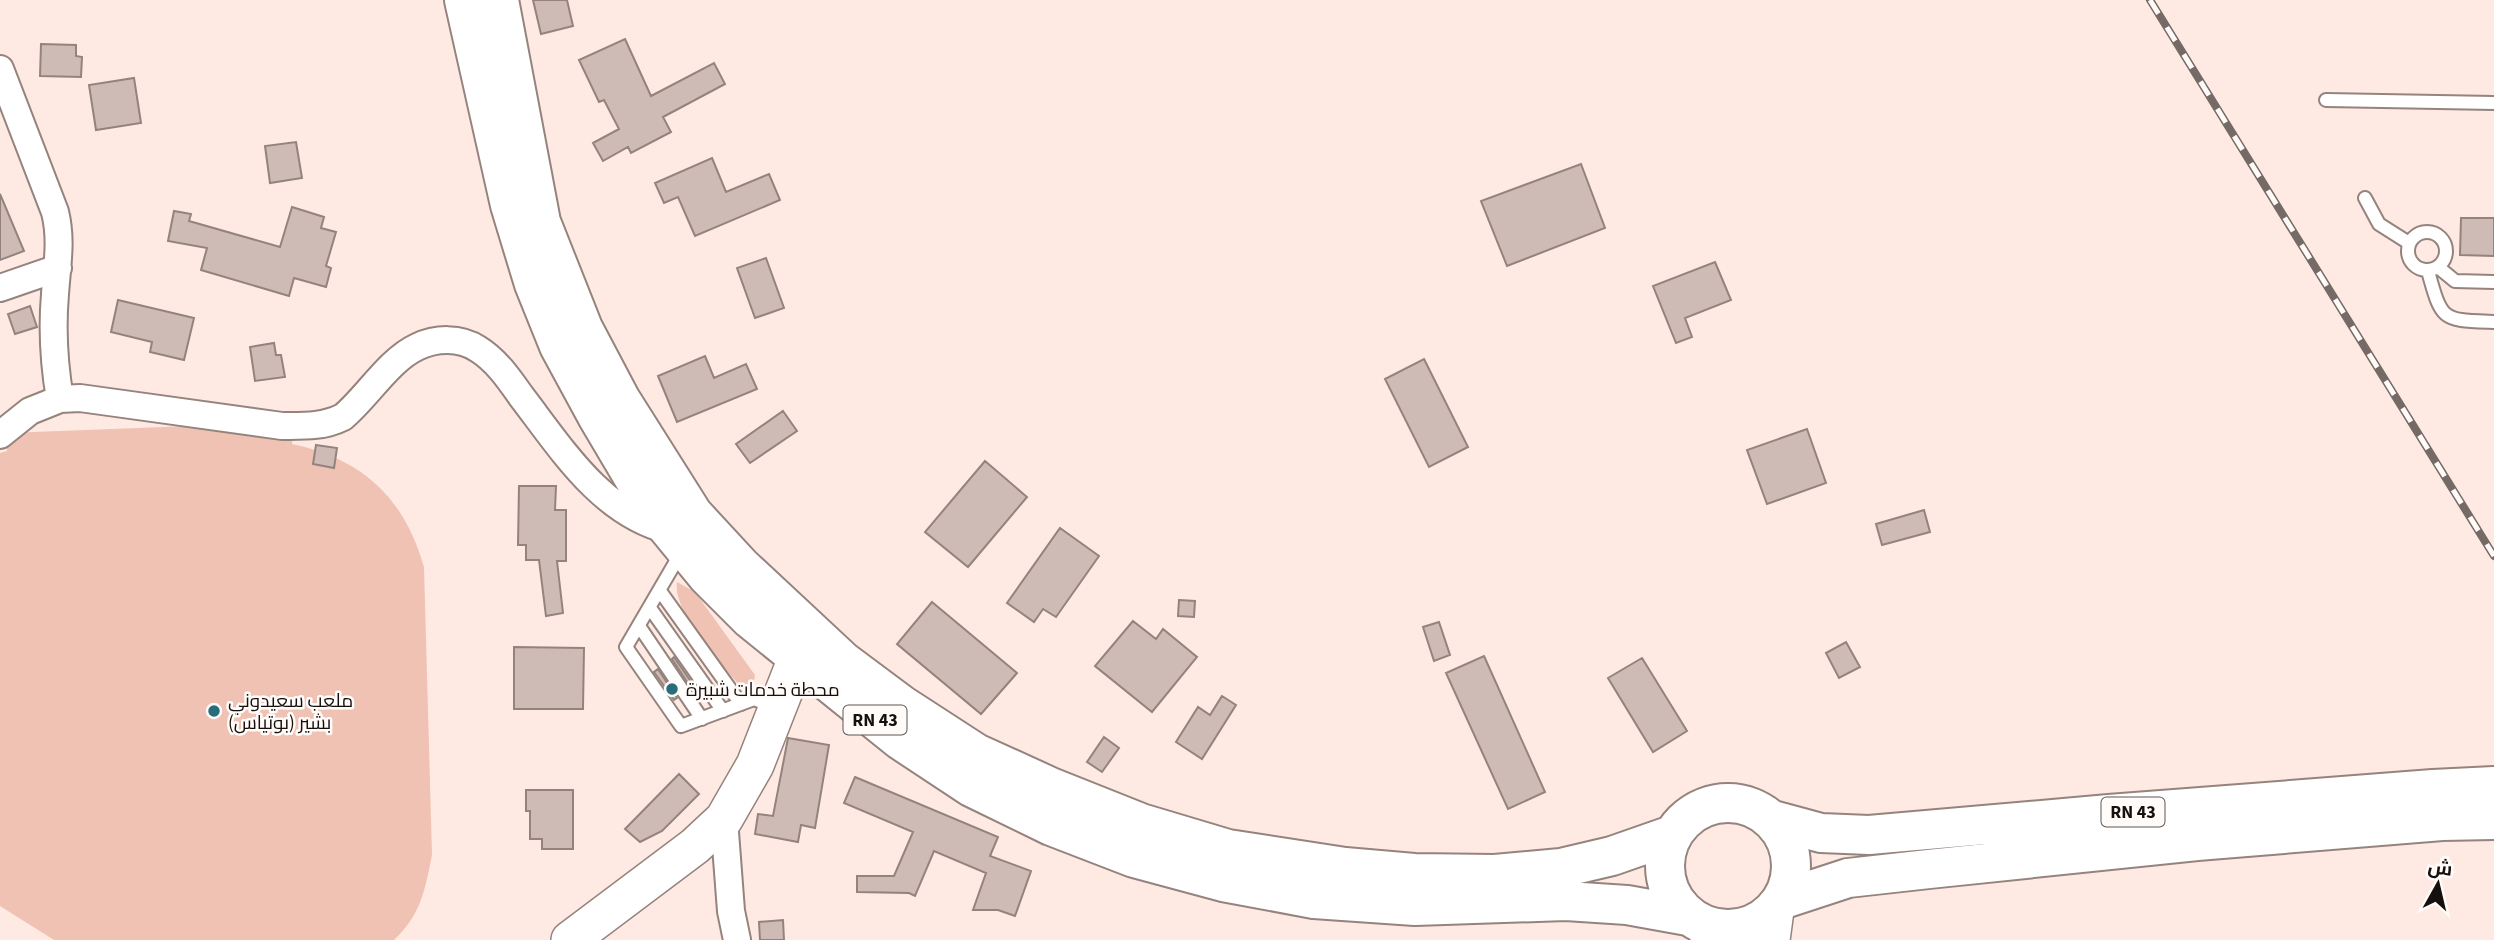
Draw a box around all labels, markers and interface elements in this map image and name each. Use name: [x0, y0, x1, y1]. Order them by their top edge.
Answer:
place label: محطة خدمات شبيرة: [686, 677, 840, 704]
marker: محطة خدمات شبيرة: [664, 681, 680, 697]
place label: ملعب سعيدوني بشير (بوتياس): [228, 688, 353, 737]
marker: ملعب سعيدوني بشير (بوتياس): [206, 703, 222, 719]
road number: RN 43: [844, 706, 906, 734]
road number: RN 43: [2102, 798, 2164, 826]
north arrow: [2403, 849, 2473, 919]
text: ش: [2426, 854, 2454, 884]

